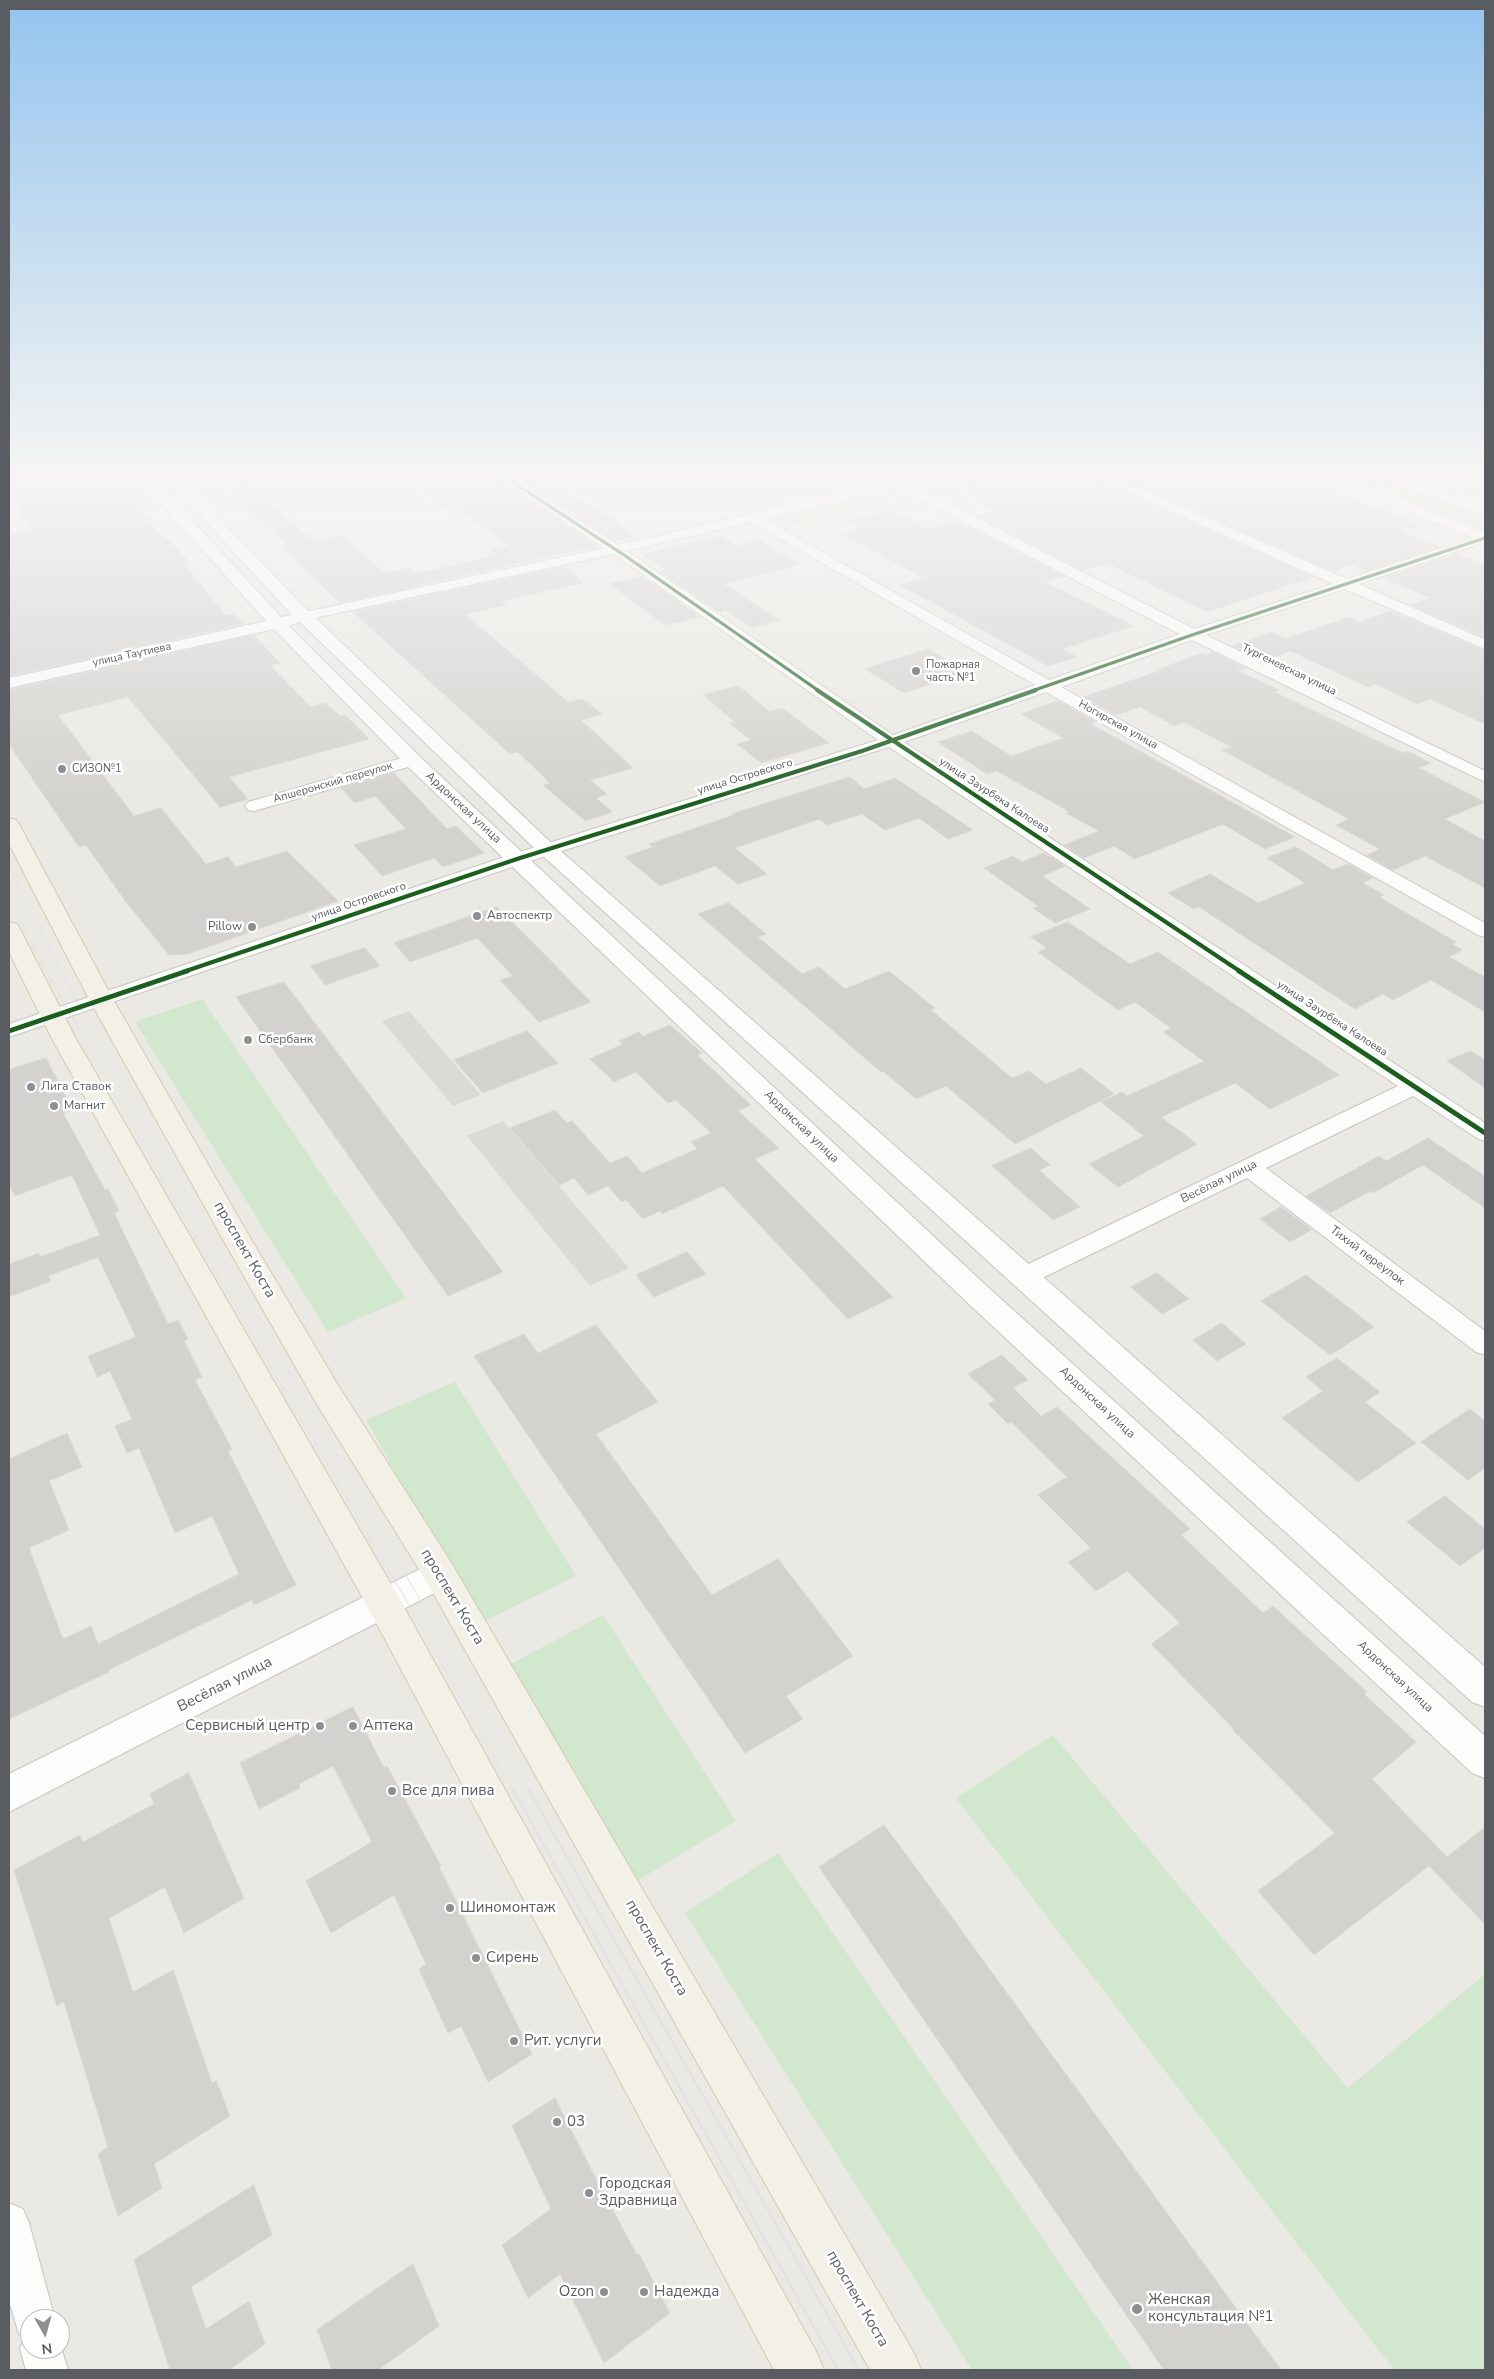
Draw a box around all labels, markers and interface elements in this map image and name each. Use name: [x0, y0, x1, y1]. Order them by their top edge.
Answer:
street label: улица Таутиева: [91, 640, 173, 670]
street label: Тургеневская улица: [1240, 641, 1338, 699]
place label: Пожарная часть №1: [926, 658, 980, 684]
marker: Пожарная часть №1: [910, 665, 922, 677]
street label: Ногирская улица: [1076, 698, 1160, 752]
street label: улица Заурбека Калоева: [936, 755, 1052, 837]
street label: улица Островского: [696, 756, 794, 798]
street label: Апшеронский переулок: [272, 760, 394, 806]
place label: СИЗО№1: [72, 762, 121, 776]
marker: СИЗО№1: [56, 763, 68, 775]
street label: Ардонская улица: [422, 769, 504, 847]
street label: улица Островского: [310, 880, 408, 924]
place label: Автоспектр: [487, 909, 552, 923]
marker: Автоспектр: [471, 910, 483, 922]
place label: Pillow: [208, 920, 242, 934]
marker: Pillow: [246, 921, 258, 933]
street label: улица Заурбека Калоева: [1274, 978, 1390, 1060]
place label: Сбербанк: [258, 1033, 313, 1047]
marker: Сбербанк: [242, 1034, 254, 1046]
place label: Лига Ставок: [41, 1080, 111, 1094]
marker: Лига Ставок: [25, 1081, 37, 1093]
street label: Ардонская улица: [761, 1088, 841, 1166]
place label: Магнит: [64, 1099, 105, 1113]
marker: Магнит: [48, 1100, 60, 1112]
street label: Весёлая улица: [1178, 1157, 1260, 1207]
street label: проспект Коста: [209, 1199, 279, 1301]
street label: Тихий переулок: [1327, 1223, 1407, 1289]
street label: Ардонская улица: [1056, 1364, 1138, 1442]
street label: проспект Коста: [416, 1546, 488, 1648]
street label: Ардонская улица: [1354, 1638, 1436, 1716]
street label: Весёлая улица: [175, 1653, 275, 1717]
place label: Сервисный центр: [185, 1717, 310, 1735]
place label: Аптека: [363, 1717, 413, 1735]
marker: Сервисный центр: [314, 1720, 326, 1732]
marker: Аптека: [347, 1720, 359, 1732]
place label: Все для пива: [402, 1782, 494, 1800]
marker: Все для пива: [386, 1785, 398, 1797]
street label: проспект Коста: [621, 1897, 691, 1999]
place label: Шиномонтаж: [460, 1899, 556, 1917]
marker: Шиномонтаж: [444, 1902, 456, 1914]
place label: Сирень: [486, 1949, 539, 1967]
marker: Сирень: [470, 1952, 482, 1964]
place label: Рит. услуги: [524, 2032, 602, 2050]
marker: Рит. услуги: [508, 2035, 520, 2047]
place label: 03: [567, 2113, 585, 2131]
marker: 03: [551, 2116, 563, 2128]
place label: Городская Здравница: [599, 2175, 677, 2210]
marker: Городская Здравница: [583, 2187, 595, 2199]
street label: проспект Коста: [822, 2248, 892, 2350]
place label: Ozon: [559, 2283, 594, 2301]
place label: Надежда: [654, 2283, 719, 2301]
marker: Ozon: [598, 2286, 610, 2298]
marker: Надежда: [638, 2286, 650, 2298]
place label: Женская консультация №1: [1148, 2291, 1274, 2326]
marker: Женская консультация №1: [1130, 2302, 1144, 2316]
north arrow: [20, 2309, 70, 2359]
text: N: [40, 2338, 53, 2358]

